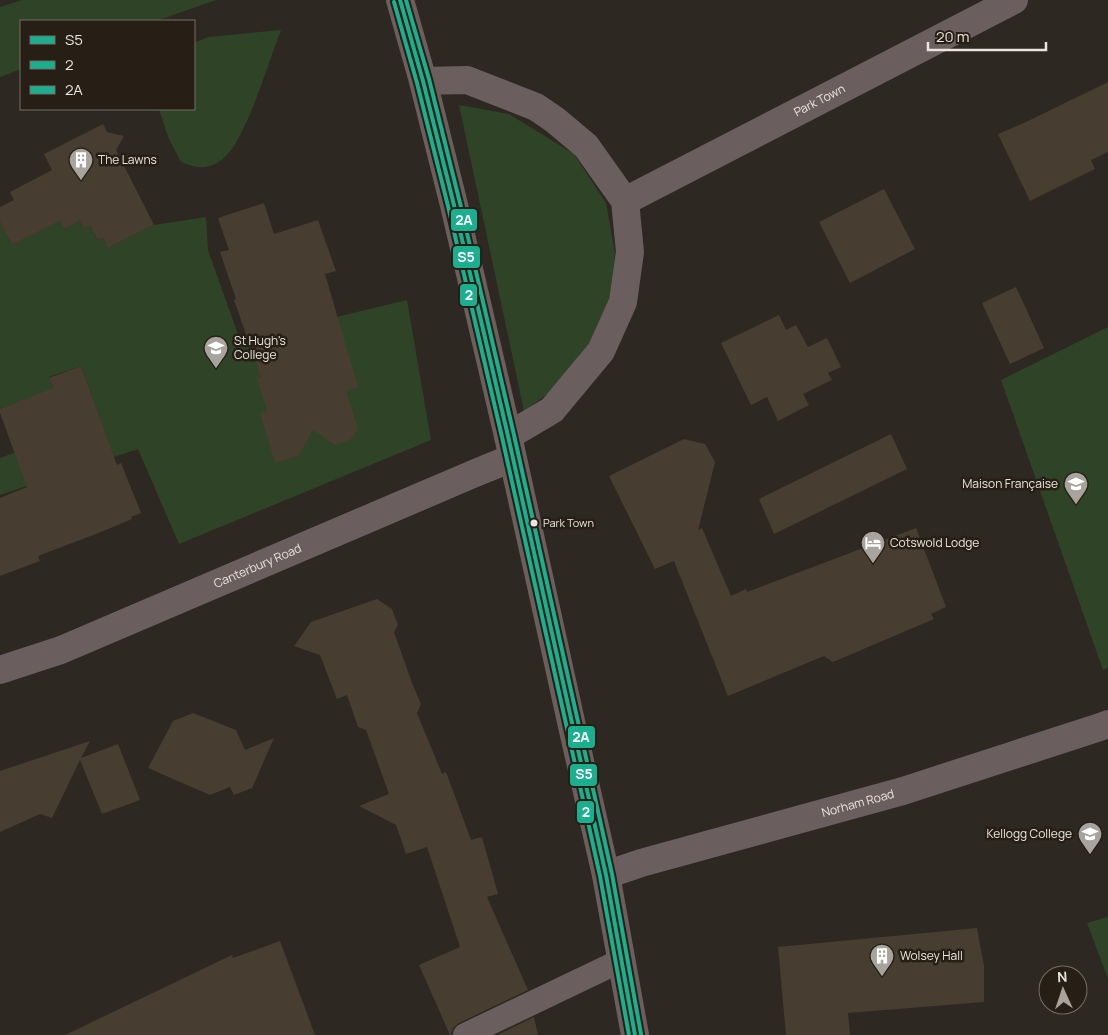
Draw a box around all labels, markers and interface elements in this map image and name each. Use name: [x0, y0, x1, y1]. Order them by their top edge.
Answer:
legend: [20, 20, 195, 110]
scale bar: [928, 20, 1046, 52]
text: 20 m: [936, 26, 969, 47]
text: S5: [65, 29, 83, 50]
text: 2: [65, 54, 74, 75]
text: 2A: [65, 79, 83, 100]
street label: Park Town: [791, 80, 848, 120]
building icon: The Lawns: [68, 147, 94, 181]
place label: The Lawns: [98, 151, 157, 168]
line badge: 2A: [450, 208, 478, 232]
text: 2A: [455, 210, 473, 229]
line badge: S5: [452, 245, 481, 269]
text: S5: [457, 247, 475, 266]
line badge: 2: [459, 283, 478, 307]
text: 2: [465, 285, 473, 304]
place label: St Hugh's College: [234, 332, 286, 363]
school or university icon: St Hugh's College: [203, 335, 229, 369]
school or university icon: Maison Française: [1063, 471, 1089, 505]
place label: Maison Française: [962, 475, 1058, 492]
place label: Park Town: [543, 515, 594, 530]
marker: Park Town: [529, 518, 539, 528]
hotel icon: Cotswold Lodge: [860, 530, 886, 564]
place label: Cotswold Lodge: [890, 534, 979, 551]
street label: Canterbury Road: [211, 539, 304, 592]
line badge: 2A: [567, 725, 596, 749]
text: 2A: [572, 727, 590, 746]
line badge: S5: [569, 763, 598, 787]
text: S5: [575, 764, 593, 783]
street label: Norham Road: [820, 785, 896, 821]
line badge: 2: [576, 800, 595, 824]
text: 2: [582, 802, 590, 821]
school or university icon: Kellogg College: [1077, 821, 1103, 855]
place label: Kellogg College: [987, 825, 1072, 842]
building icon: Wolsey Hall: [869, 943, 895, 977]
place label: Wolsey Hall: [900, 947, 963, 964]
north arrow: [1038, 965, 1088, 1015]
text: N: [1057, 967, 1068, 986]

